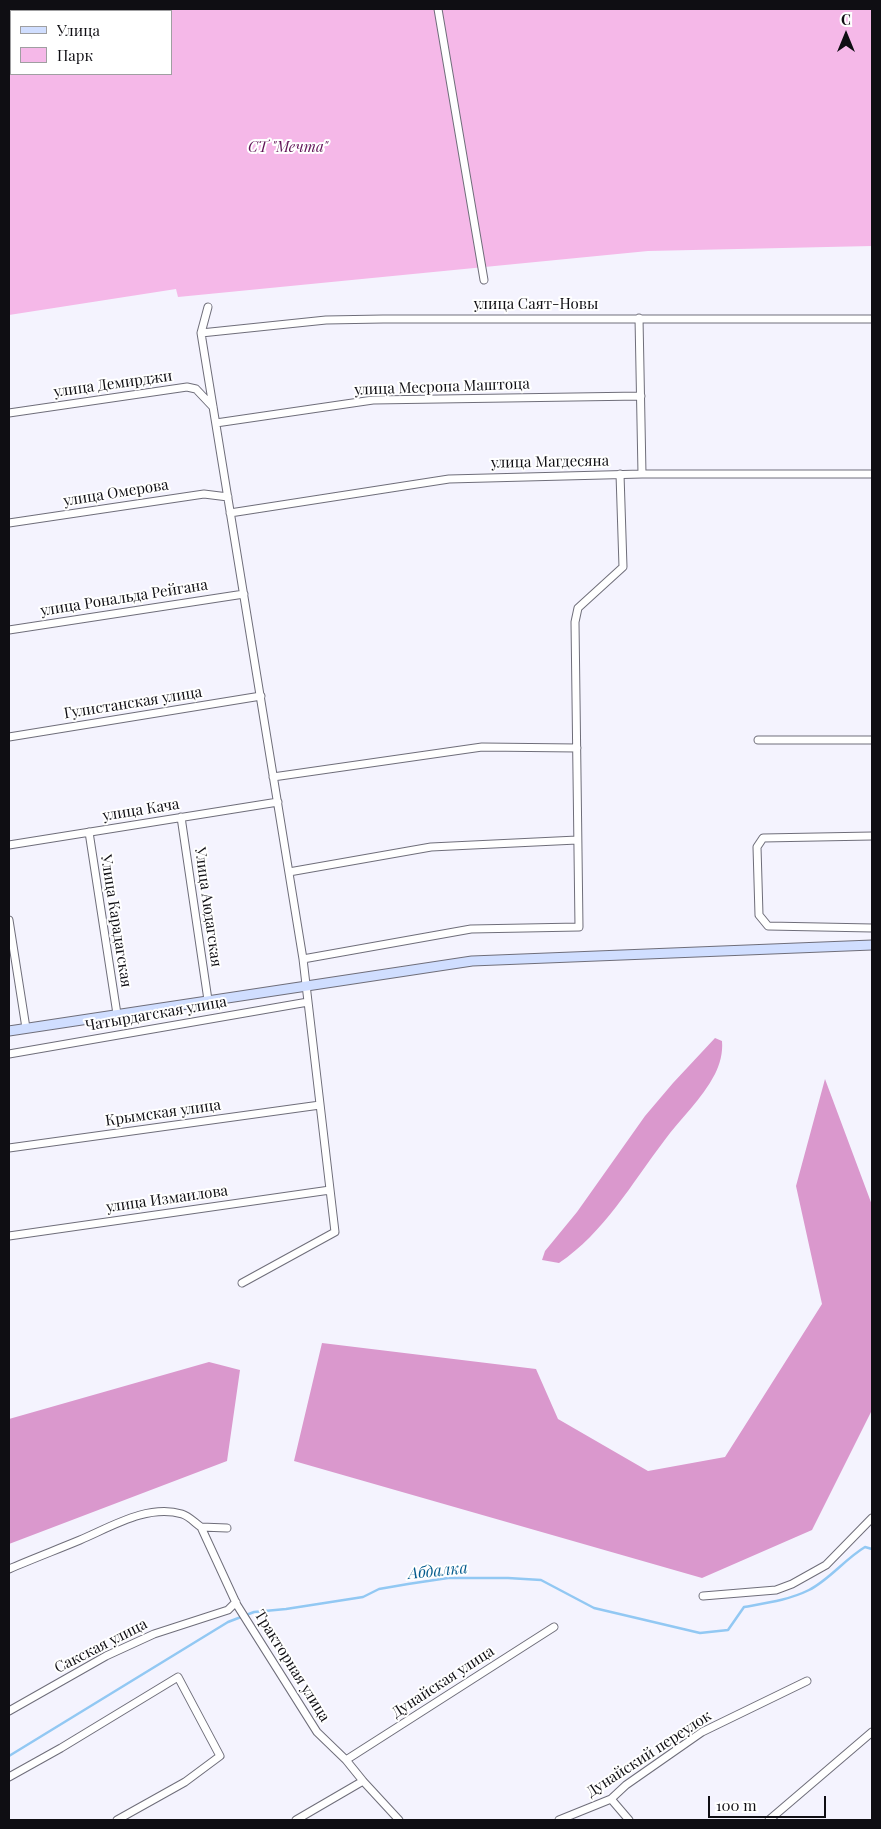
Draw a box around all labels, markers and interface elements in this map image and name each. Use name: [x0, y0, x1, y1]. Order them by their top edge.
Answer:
legend: [10, 10, 172, 75]
north arrow: [821, 10, 871, 60]
text: С: [841, 10, 851, 29]
text: Улица: [57, 20, 100, 40]
text: Парк: [57, 45, 93, 65]
park label: СТ "Мечта": [248, 138, 328, 156]
street label: улица Саят-Новы: [474, 295, 598, 313]
street label: улица Демирджи: [53, 367, 173, 401]
street label: улица Месропа Маштоца: [354, 375, 530, 399]
street label: улица Магдесяна: [491, 452, 609, 472]
street label: улица Омерова: [62, 476, 170, 510]
street label: улица Рональда Рейгана: [39, 576, 209, 620]
street label: Гулистанская улица: [63, 683, 203, 723]
street label: улица Кача: [101, 795, 181, 825]
street label: Улица Аюдагская: [191, 846, 225, 968]
street label: Улица Карадагская: [97, 853, 135, 989]
street label: Чатырдагская улица: [84, 993, 228, 1035]
street label: Крымская улица: [104, 1096, 222, 1130]
street label: улица Измаилова: [105, 1182, 229, 1216]
water label: Абдалка: [407, 1558, 469, 1584]
street label: Тракторная улица: [250, 1607, 334, 1725]
street label: Сакская улица: [52, 1615, 150, 1677]
street label: Дунайская улица: [388, 1642, 498, 1722]
street label: Дунайский переулок: [583, 1707, 715, 1801]
scale bar: [711, 1786, 828, 1818]
text: 100 m: [716, 1795, 757, 1815]

